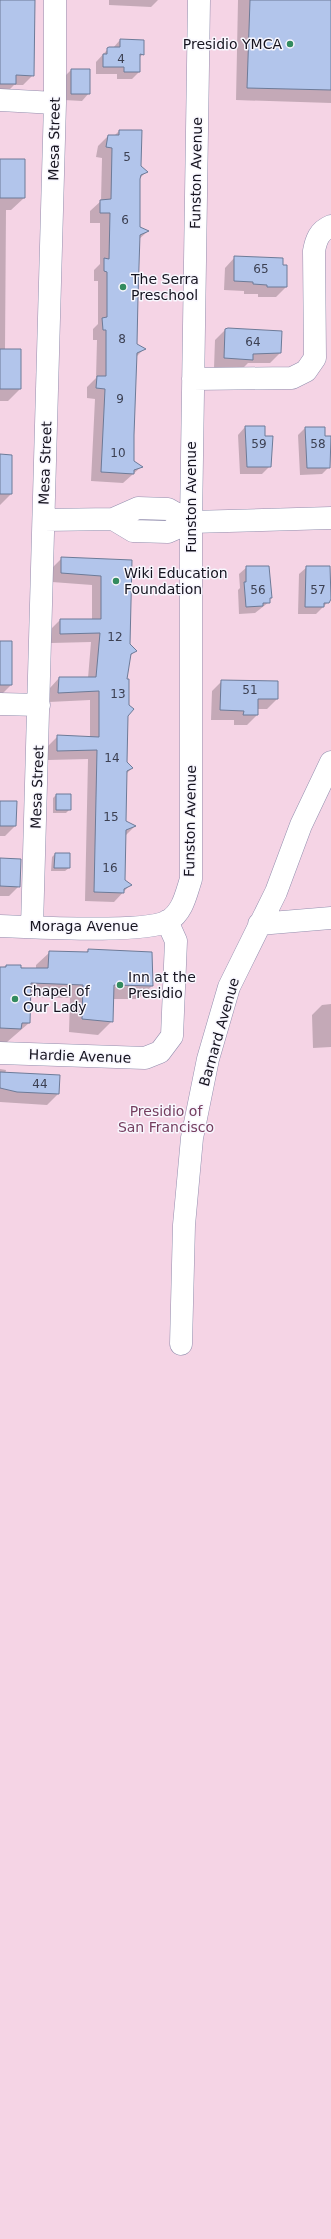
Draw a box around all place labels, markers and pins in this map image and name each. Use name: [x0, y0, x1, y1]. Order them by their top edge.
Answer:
place label: Presidio YMCA: [183, 36, 282, 52]
marker: Presidio YMCA: [285, 39, 295, 49]
place label: The Serra Preschool: [130, 271, 199, 303]
marker: The Serra Preschool: [118, 282, 128, 292]
place label: Wiki Education Foundation: [124, 565, 228, 597]
marker: Wiki Education Foundation: [111, 576, 121, 586]
place label: Inn at the Presidio: [128, 969, 196, 1001]
marker: Inn at the Presidio: [115, 980, 125, 990]
place label: Chapel of Our Lady: [23, 983, 91, 1015]
marker: Chapel of Our Lady: [10, 994, 20, 1004]

